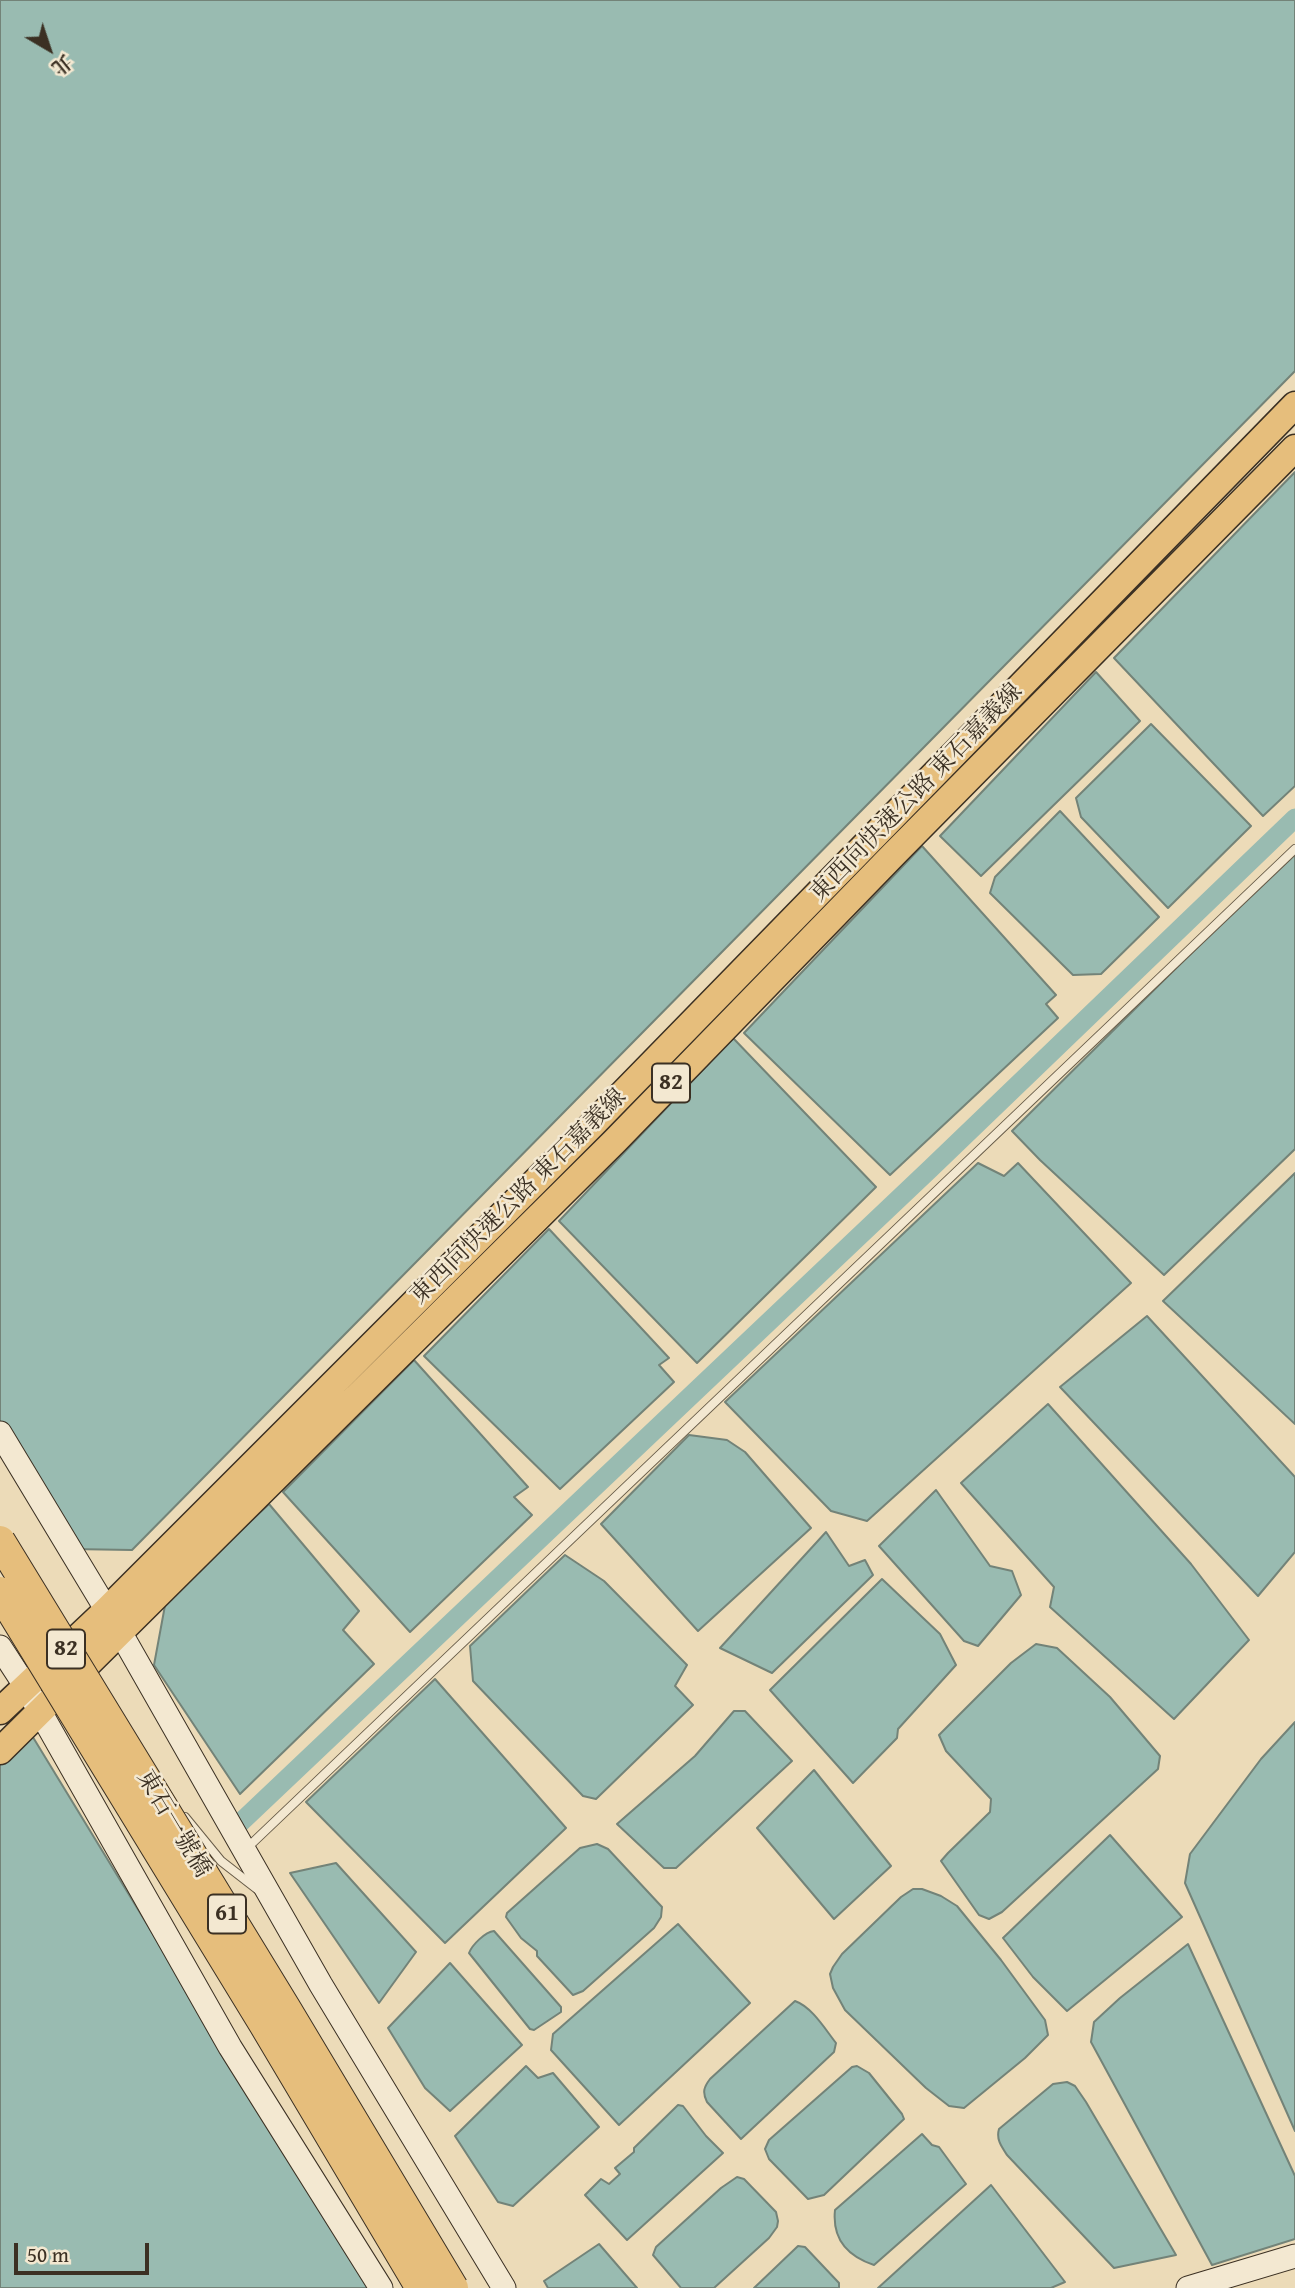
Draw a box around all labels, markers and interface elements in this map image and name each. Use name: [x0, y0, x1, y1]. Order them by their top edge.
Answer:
north arrow: [14, 14, 84, 84]
text: 北: [46, 48, 78, 82]
street label: 東西向快速公路 東石嘉義線: [805, 678, 1029, 908]
road number: 82: [652, 1064, 690, 1102]
street label: 東西向快速公路 東石嘉義線: [405, 1083, 633, 1311]
road number: 82: [47, 1630, 85, 1668]
street label: 東石一號橋: [130, 1765, 216, 1883]
road number: 61: [208, 1895, 246, 1934]
scale bar: [18, 2228, 152, 2272]
text: 50 m: [27, 2239, 69, 2270]

